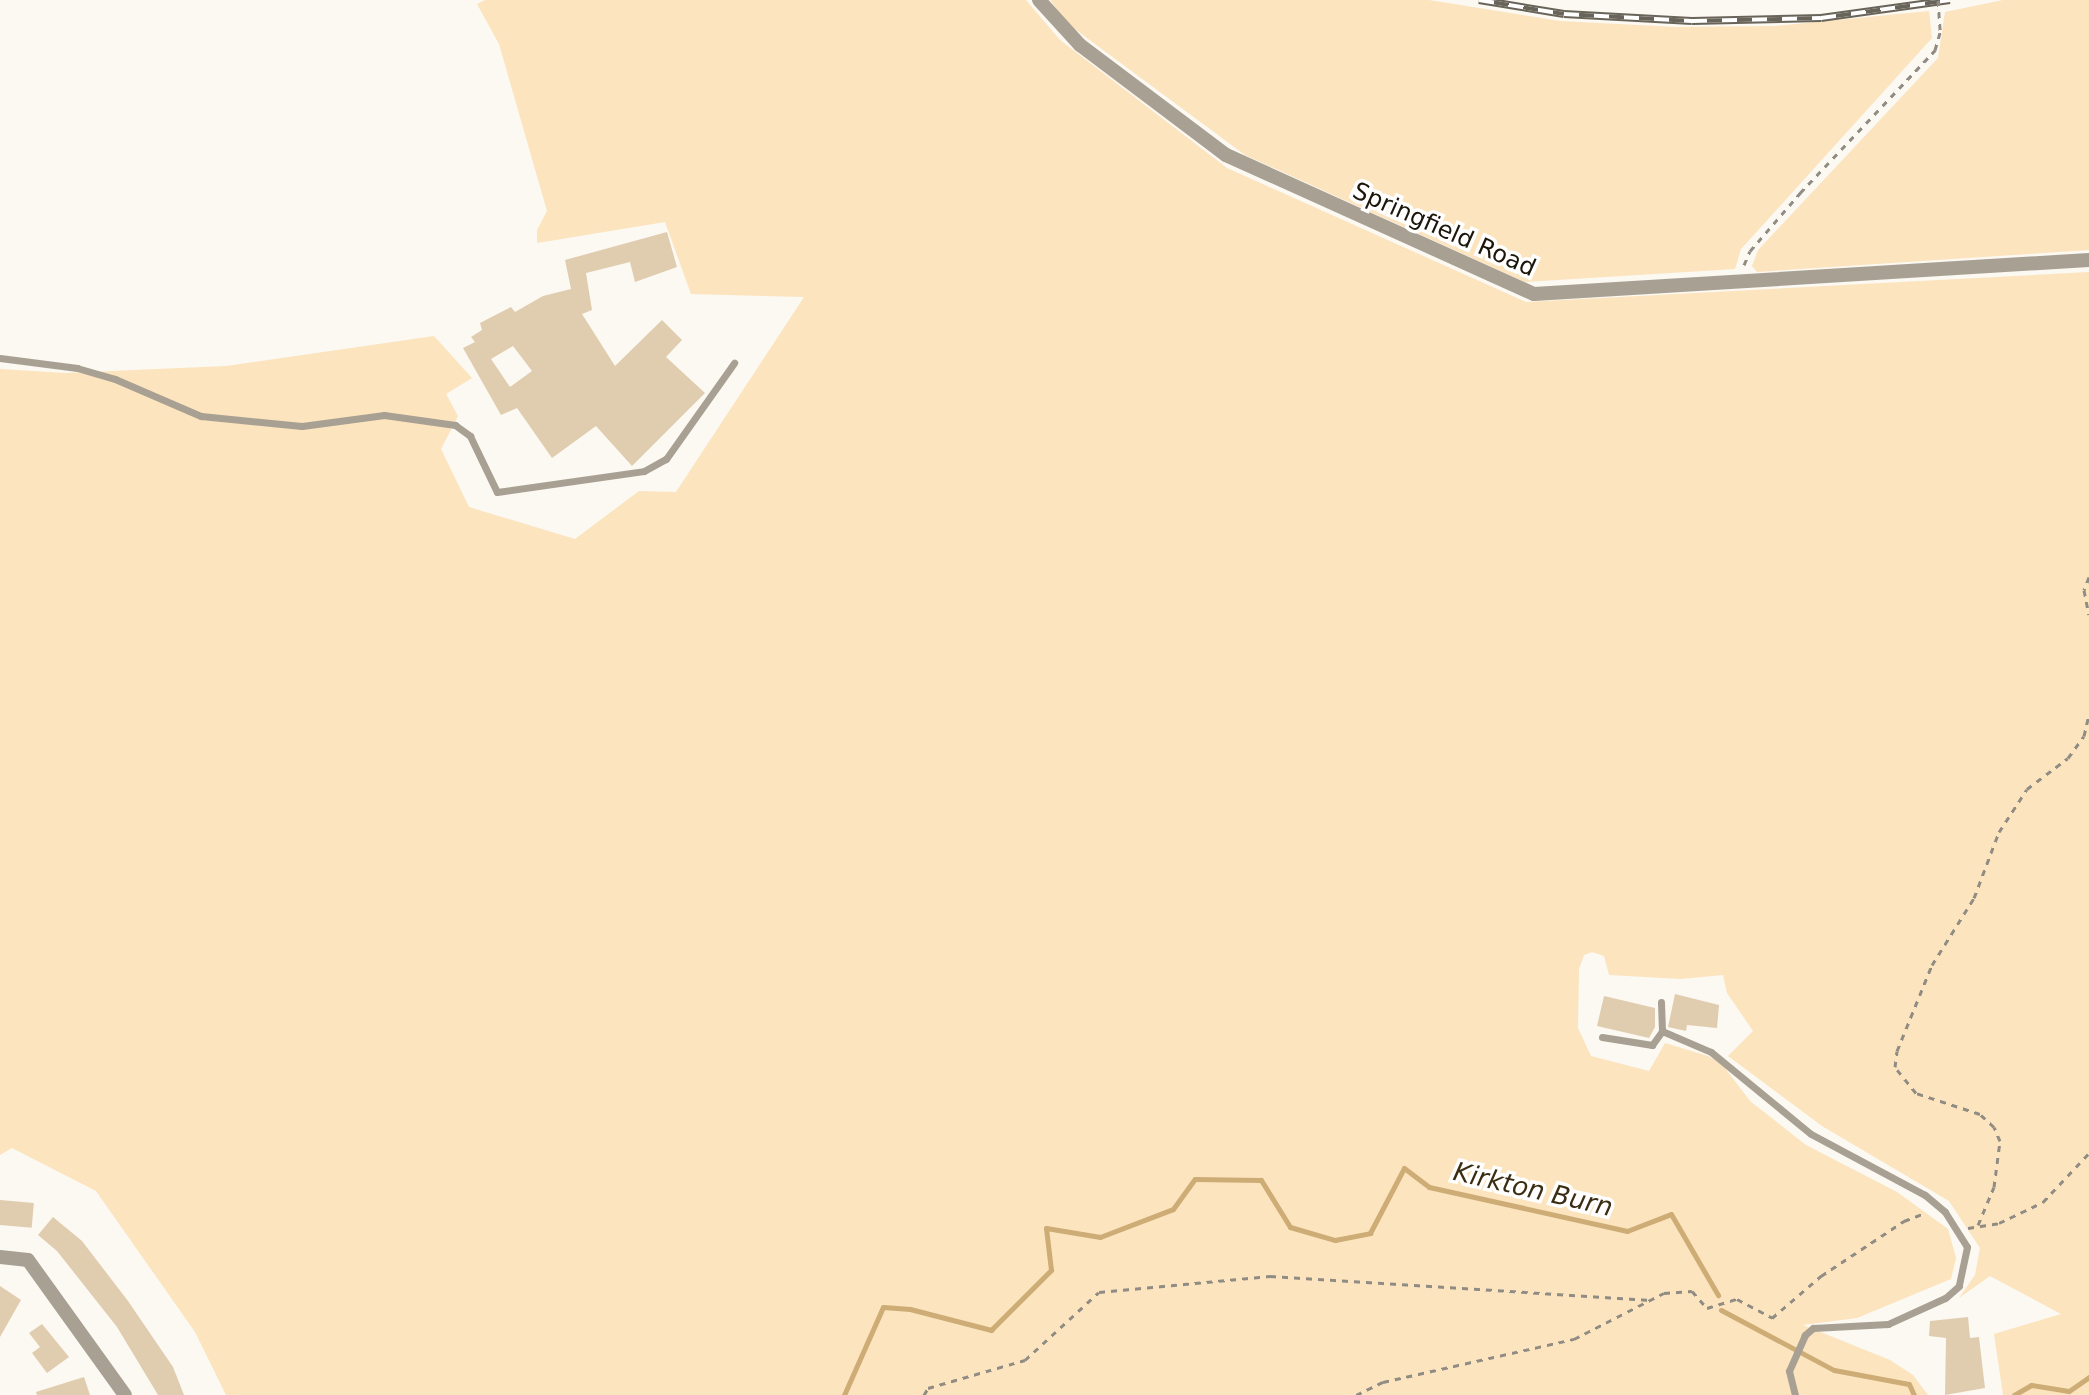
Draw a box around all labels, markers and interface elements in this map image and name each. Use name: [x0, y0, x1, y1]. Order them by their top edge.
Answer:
street label: Springfield Road: [1348, 177, 1540, 283]
water label: Kirkton Burn: [1450, 1157, 1616, 1223]

